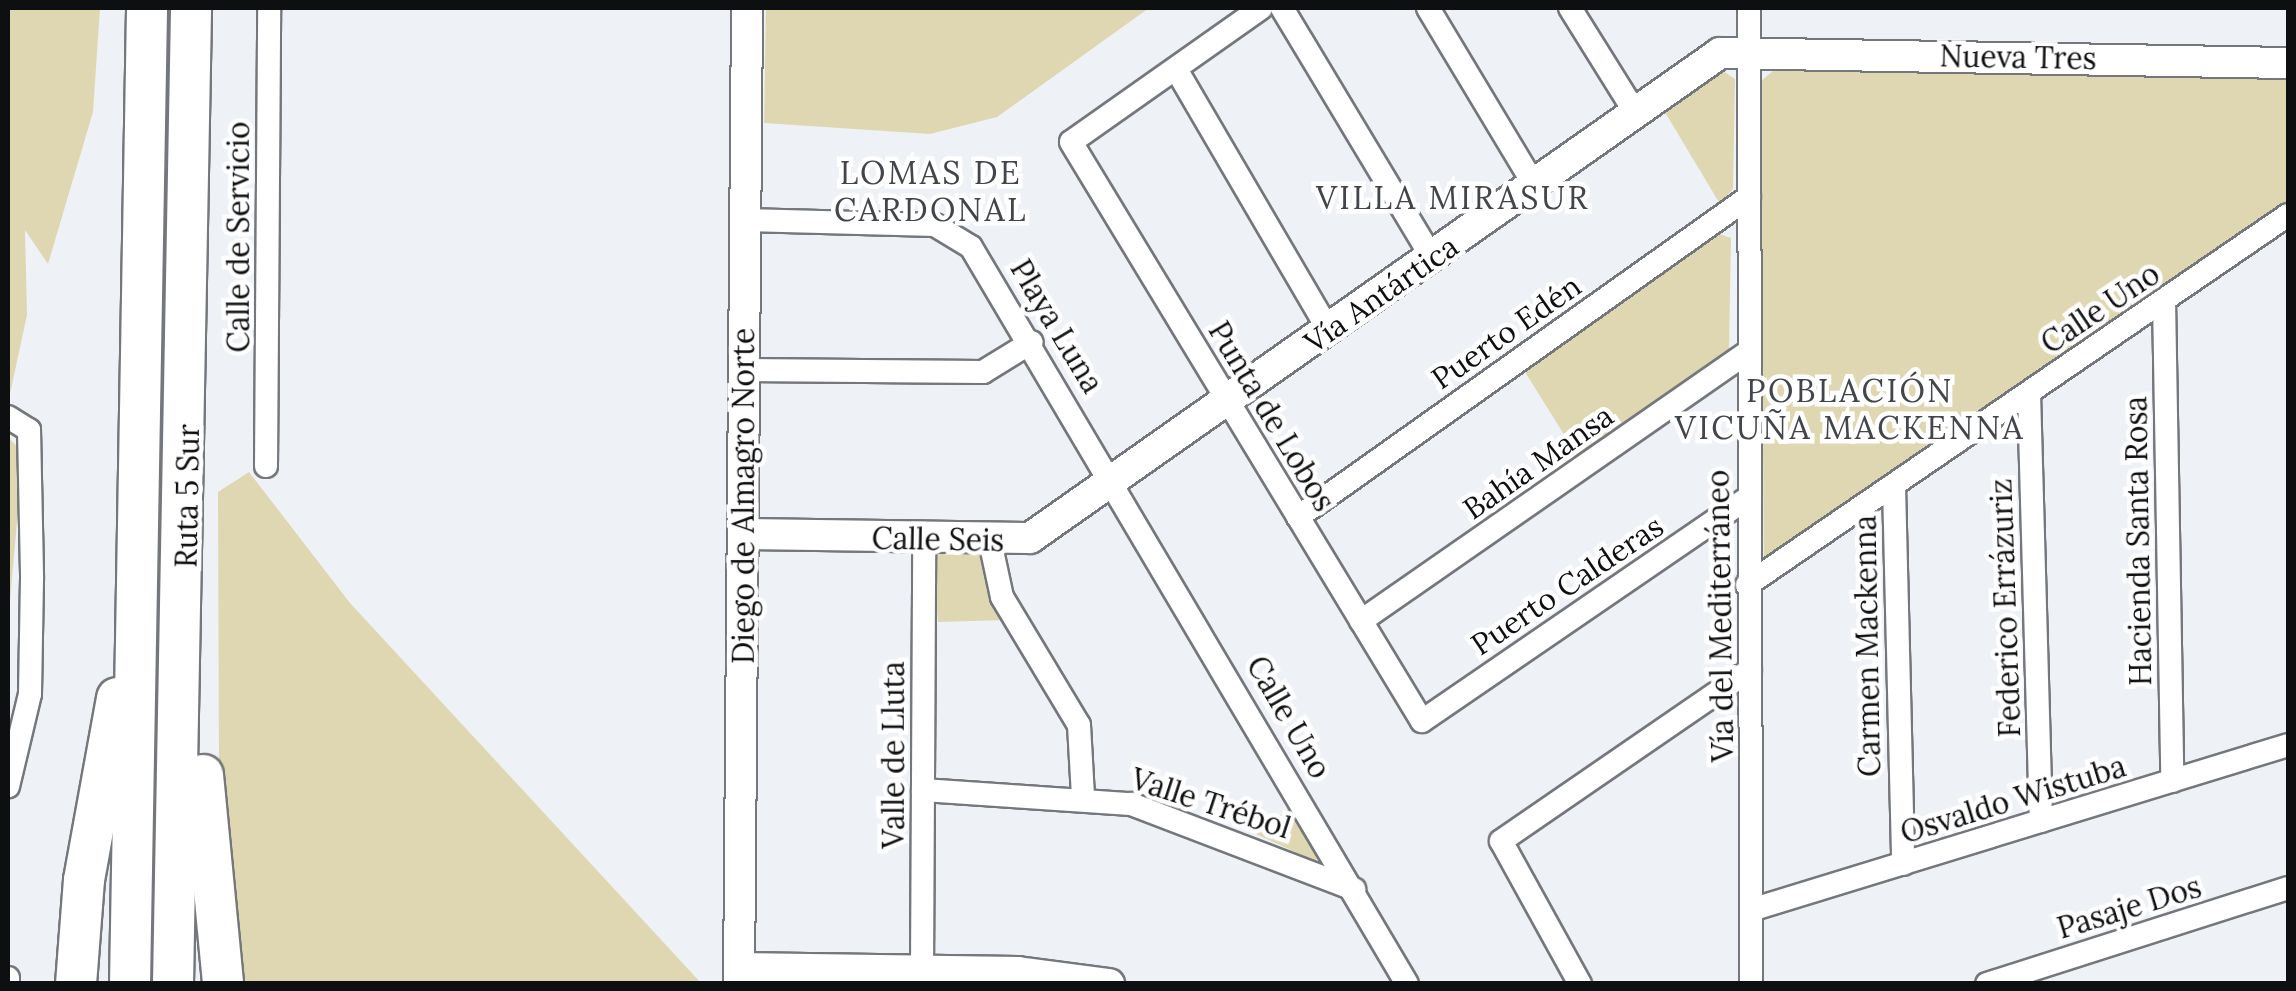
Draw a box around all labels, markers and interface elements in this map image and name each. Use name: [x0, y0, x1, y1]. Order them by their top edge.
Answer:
street label: Nueva Tres: [1939, 38, 2097, 76]
street label: Calle de Servicio: [220, 122, 256, 352]
district label: LOMAS DE CARDONAL: [834, 155, 1028, 230]
district label: VILLA MIRASUR: [1316, 179, 1590, 217]
street label: Vía Antártica: [1297, 228, 1465, 360]
street label: Playa Luna: [1003, 253, 1111, 399]
street label: Calle Uno: [2034, 255, 2166, 361]
street label: Puerto Edén: [1425, 267, 1587, 397]
street label: Punta de Lobos: [1201, 315, 1343, 517]
street label: Diego de Almagro Norte: [725, 328, 761, 664]
district label: POBLACIÓN VICUÑA MACKENNA: [1675, 373, 2025, 448]
street label: Hacienda Santa Rosa: [2117, 396, 2159, 686]
street label: Bahía Mansa: [1456, 397, 1620, 527]
street label: Ruta 5 Sur: [168, 424, 206, 568]
street label: Vía del Mediterráneo: [1699, 469, 1741, 763]
street label: Federico Errázuriz: [1982, 478, 2028, 738]
street label: Puerto Calderas: [1464, 508, 1670, 662]
street label: Carmen Mackenna: [1847, 515, 1887, 777]
street label: Calle Seis: [871, 520, 1005, 558]
street label: Calle Uno: [1240, 649, 1338, 785]
street label: Valle de Lluta: [875, 661, 911, 849]
street label: Osvaldo Wistuba: [1896, 748, 2130, 850]
street label: Valle Trébol: [1127, 760, 1295, 846]
street label: Pasaje Dos: [2053, 868, 2205, 946]

